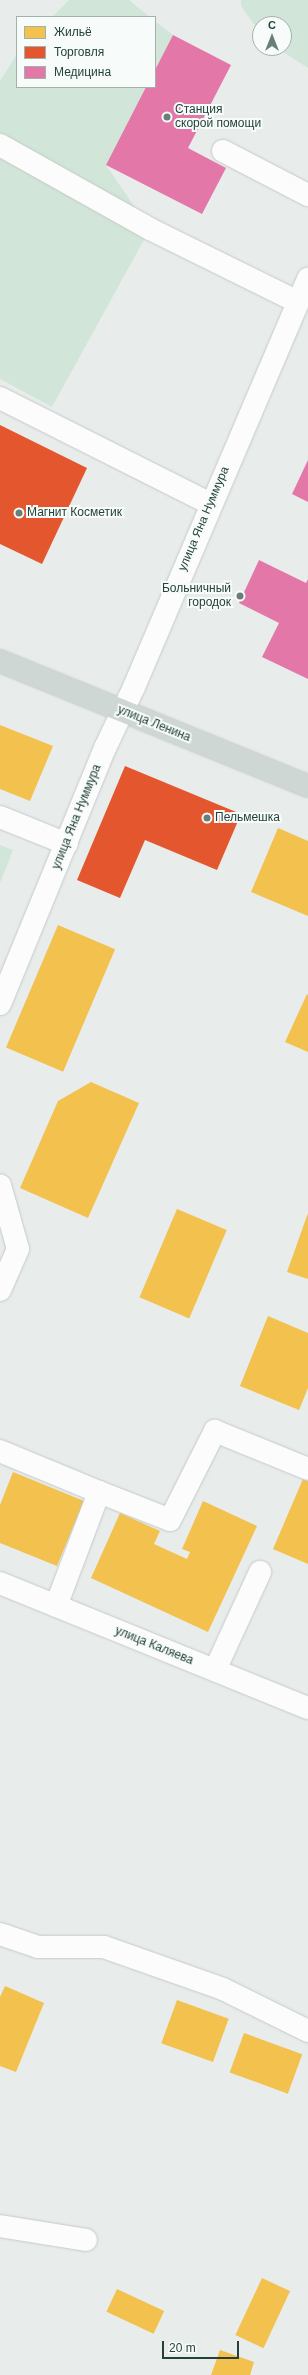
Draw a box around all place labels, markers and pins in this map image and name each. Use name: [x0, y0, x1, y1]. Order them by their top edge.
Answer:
place label: Станция скорой помощи: [175, 103, 261, 131]
marker: Станция скорой помощи: [162, 112, 172, 122]
place label: Магнит Косметик: [27, 506, 122, 520]
marker: Магнит Косметик: [14, 508, 24, 518]
place label: Больничный городок: [162, 582, 231, 610]
marker: Больничный городок: [234, 590, 246, 602]
place label: Пельмешка: [215, 811, 280, 825]
marker: Пельмешка: [202, 813, 212, 823]

